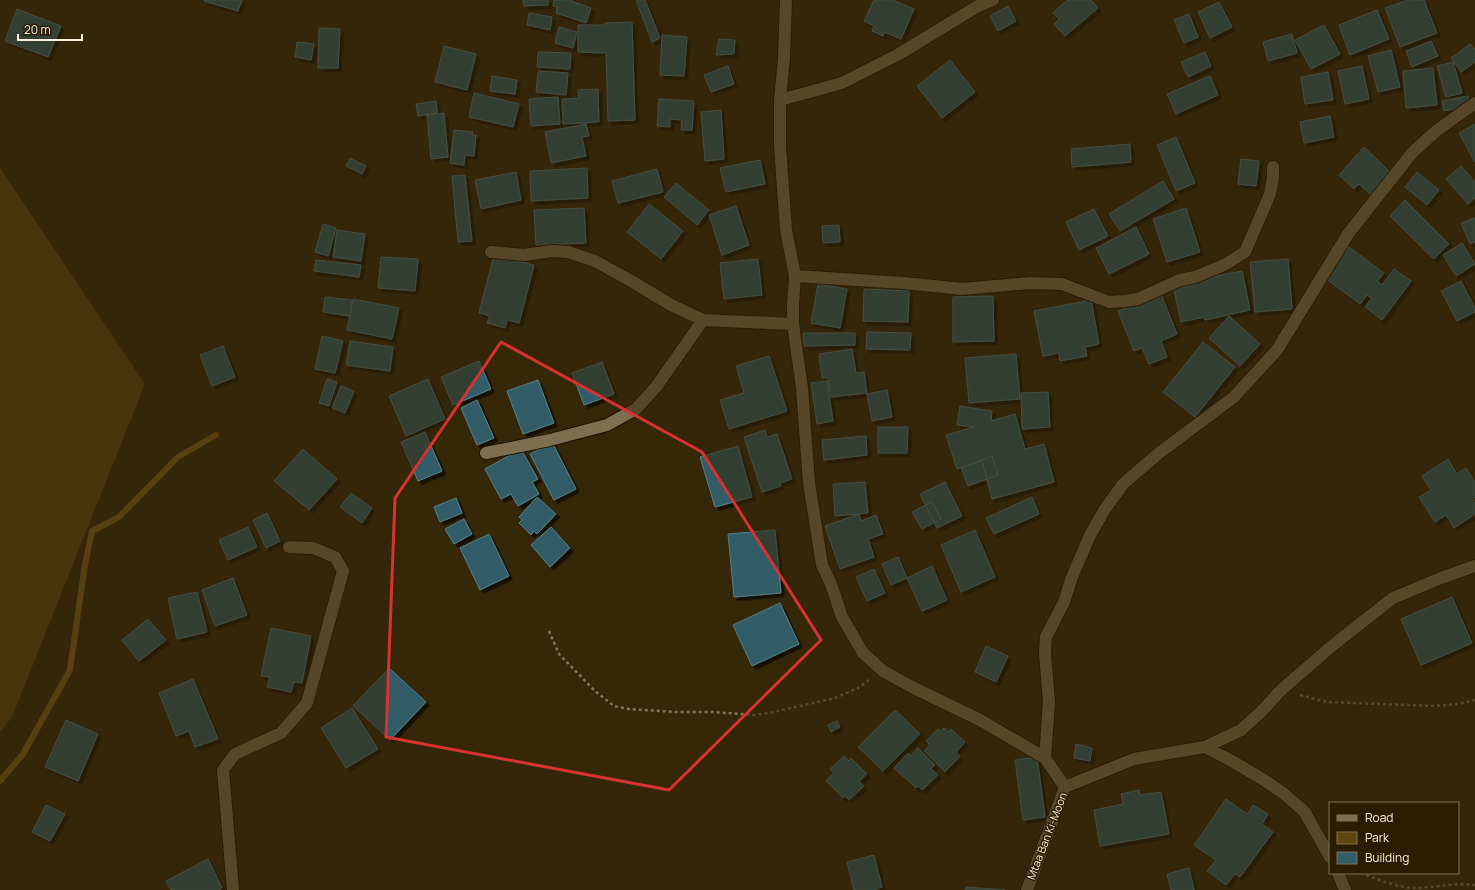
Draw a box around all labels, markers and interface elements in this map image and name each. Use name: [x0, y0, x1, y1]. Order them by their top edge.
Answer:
scale bar: [18, 16, 82, 42]
text: 20 m: [24, 21, 51, 38]
street label: Mtaa Ban Ki-Moon: [1023, 790, 1070, 882]
legend: [1329, 802, 1459, 874]
text: Road: [1365, 809, 1393, 826]
text: Park: [1365, 829, 1390, 846]
text: Building: [1365, 849, 1409, 866]

